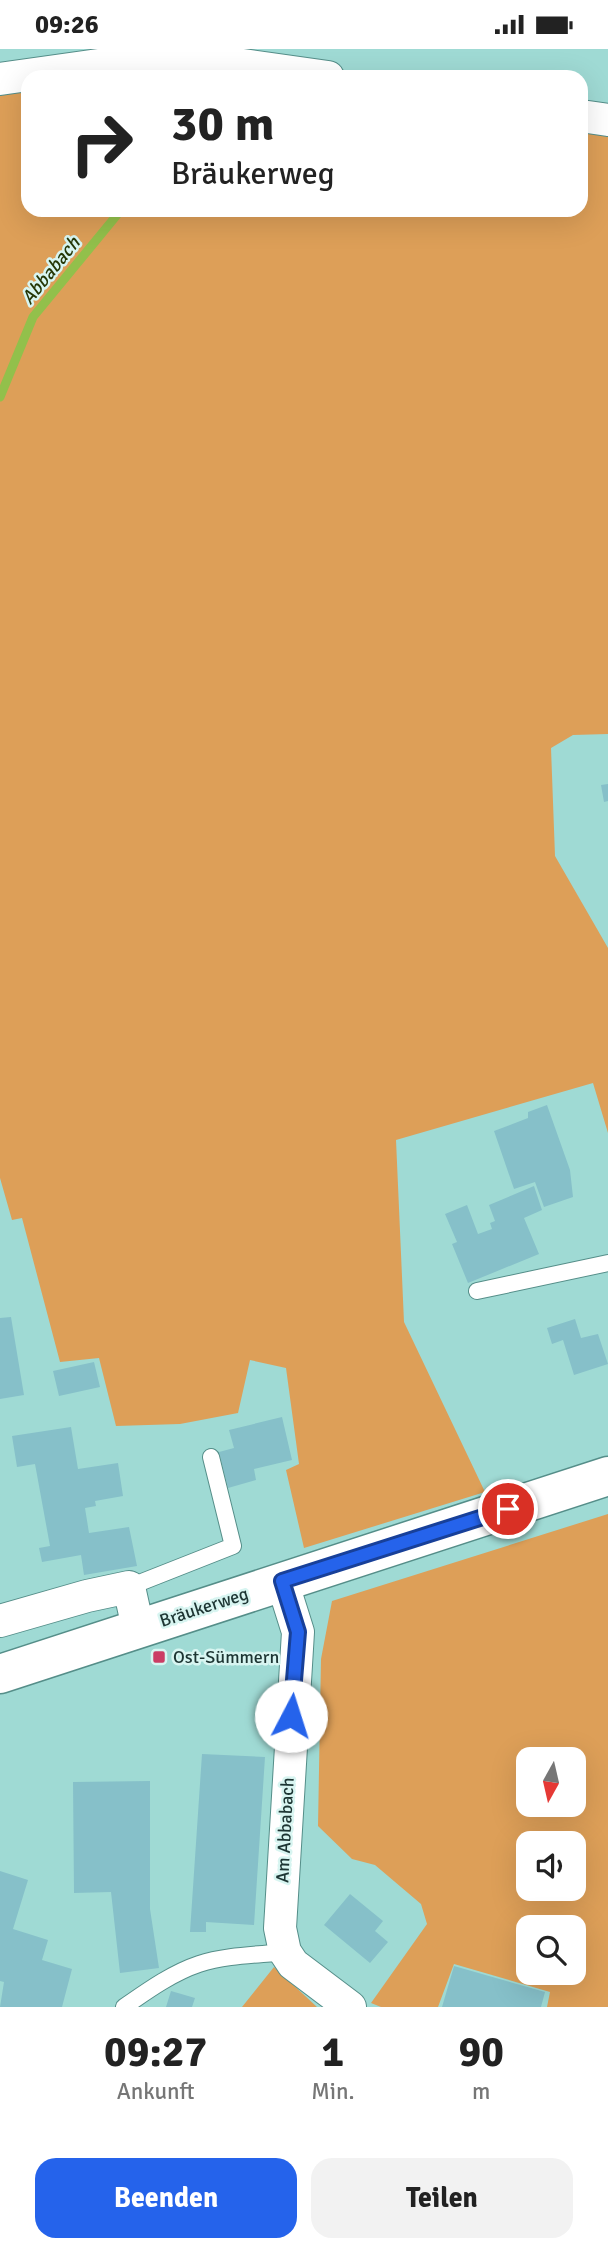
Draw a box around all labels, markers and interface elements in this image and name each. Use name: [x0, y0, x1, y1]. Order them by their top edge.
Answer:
text: 09:26: [35, 9, 99, 41]
text: 30 m: [171, 94, 274, 154]
icon: right: [56, 98, 147, 189]
text: Bräukerweg: [171, 154, 335, 193]
water label: Abbabach: [16, 231, 86, 309]
pin: [478, 1479, 538, 1539]
icon: arrive: [489, 1490, 527, 1528]
street label: Bräukerweg: [157, 1582, 251, 1632]
place label: Ost-Sümmern: [173, 1646, 279, 1668]
marker: Ost-Sümmern: [151, 1649, 167, 1665]
position arrow: [254, 1679, 328, 1753]
north arrow: [516, 1747, 586, 1817]
map controls: [516, 1747, 586, 1985]
street label: Am Abbabach: [271, 1777, 299, 1883]
button: sound: [516, 1831, 586, 1901]
button: search: [516, 1915, 586, 1985]
text: 09:27: [104, 2027, 207, 2078]
text: 1: [322, 2027, 344, 2078]
text: 90: [459, 2027, 504, 2078]
text: Ankunft: [117, 2077, 195, 2106]
text: Min.: [311, 2077, 355, 2106]
text: m: [472, 2077, 490, 2106]
button: Beenden: [35, 2158, 297, 2238]
button: Teilen: [311, 2158, 573, 2238]

